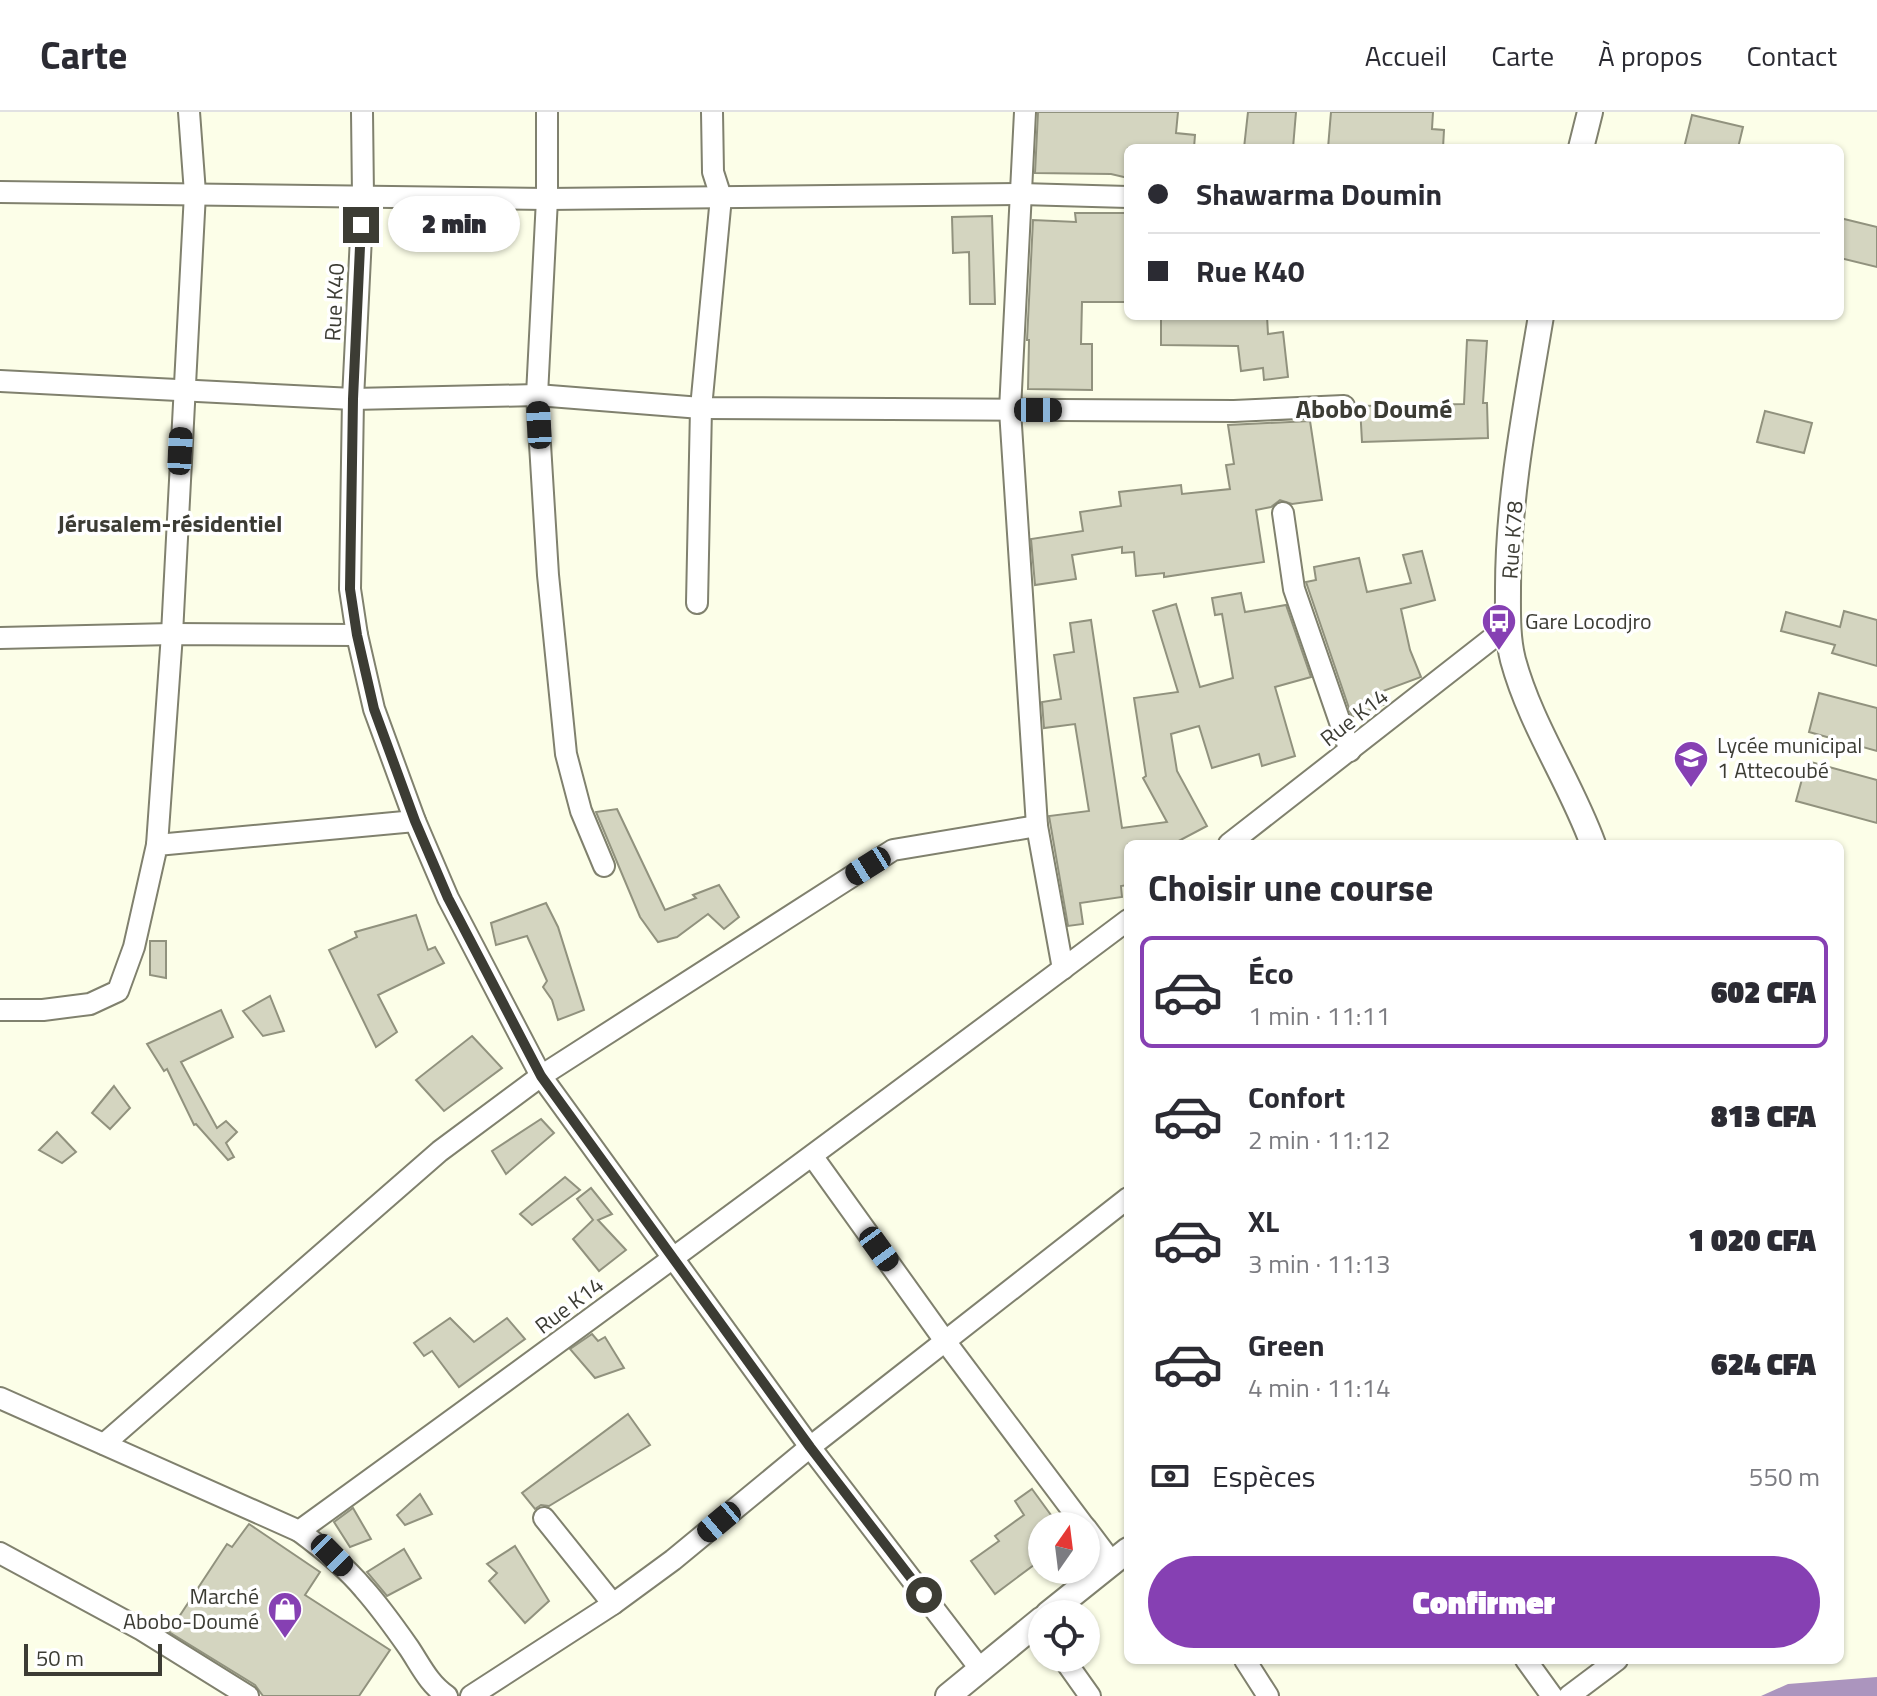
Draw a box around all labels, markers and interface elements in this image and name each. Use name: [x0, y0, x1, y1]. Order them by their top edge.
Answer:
text: Carte: [40, 26, 127, 84]
text: Accueil: [1365, 34, 1447, 77]
text: Carte: [1491, 34, 1554, 77]
text: À propos: [1598, 34, 1702, 77]
text: Contact: [1746, 34, 1837, 77]
text: Shawarma Doumin: [1196, 171, 1442, 217]
callout: 2 min: [389, 197, 521, 253]
text: 2 min: [422, 204, 486, 243]
route end: [343, 207, 379, 243]
text: Rue K40: [1196, 248, 1304, 294]
street label: Rue K40: [315, 262, 353, 342]
district label: Abobo Doumé: [1295, 389, 1453, 428]
car: [1014, 398, 1062, 422]
car: [526, 400, 552, 450]
car: [167, 426, 193, 476]
street label: Rue K78: [1492, 500, 1532, 580]
district label: Jérusalem-résidentiel: [58, 505, 282, 541]
bus stop icon: Gare Locodjro: [1480, 602, 1518, 652]
place label: Gare Locodjro: [1525, 604, 1652, 638]
street label: Rue K14: [1313, 680, 1395, 754]
place label: Lycée municipal 1 Attecoubé: [1717, 728, 1862, 787]
school or university icon: Lycée municipal 1 Attecoubé: [1672, 739, 1710, 789]
car: [841, 843, 895, 889]
text: Choisir une course: [1148, 860, 1433, 915]
text: Éco: [1248, 950, 1294, 996]
icon: car: [1152, 956, 1224, 1028]
text: 602 CFA: [1711, 969, 1816, 1015]
text: 1 min · 11:11: [1248, 996, 1391, 1035]
text: Confort: [1248, 1074, 1345, 1120]
icon: car: [1152, 1080, 1224, 1152]
text: 813 CFA: [1711, 1093, 1816, 1139]
text: 2 min · 11:12: [1248, 1120, 1391, 1159]
text: XL: [1248, 1198, 1279, 1244]
icon: car: [1152, 1204, 1224, 1276]
text: 1 020 CFA: [1688, 1217, 1816, 1263]
car: [855, 1223, 903, 1275]
text: 3 min · 11:13: [1248, 1244, 1391, 1283]
street label: Rue K14: [528, 1268, 610, 1342]
text: Green: [1248, 1322, 1325, 1368]
icon: car: [1152, 1328, 1224, 1400]
text: 624 CFA: [1711, 1341, 1816, 1387]
text: 4 min · 11:14: [1248, 1368, 1391, 1407]
text: Espèces: [1212, 1453, 1316, 1499]
icon: cash: [1148, 1454, 1192, 1498]
text: 550 m: [1749, 1457, 1820, 1496]
car: [693, 1497, 745, 1547]
north arrow: [1028, 1512, 1100, 1584]
map controls: [1028, 1512, 1100, 1672]
car: [307, 1530, 357, 1580]
button: Confirmer: [1148, 1556, 1820, 1648]
route start: [906, 1577, 942, 1613]
place label: Marché Abobo-Doumé: [123, 1579, 259, 1638]
shop icon: Marché Abobo-Doumé: [266, 1590, 304, 1640]
button: locate: [1028, 1600, 1100, 1672]
scale bar: [24, 1640, 162, 1676]
text: 50 m: [36, 1641, 84, 1675]

